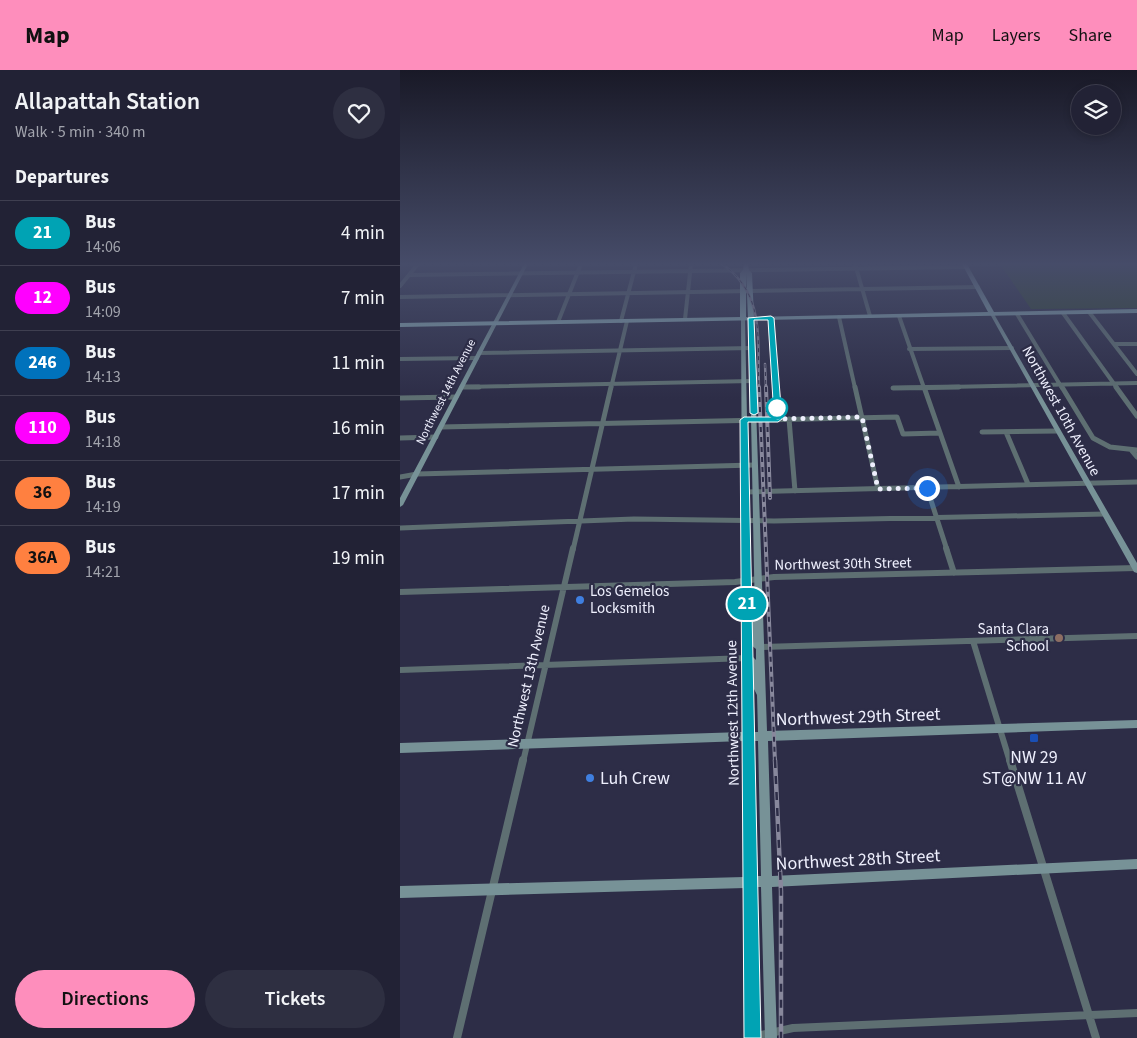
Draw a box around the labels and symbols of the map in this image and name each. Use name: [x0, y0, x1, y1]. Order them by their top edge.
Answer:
street label: Northwest 14th Avenue: [412, 336, 480, 448]
street label: Northwest 10th Avenue: [1016, 342, 1106, 480]
unlabelled marker: [766, 397, 788, 419]
your location: [915, 476, 940, 501]
street label: Northwest 30th Street: [774, 552, 912, 576]
place label: Los Gemelos Locksmith: [590, 581, 669, 619]
line badge: 21: [724, 588, 770, 620]
marker: Los Gemelos Locksmith: [574, 594, 586, 606]
street label: Northwest 13th Avenue: [502, 603, 556, 749]
place label: Santa Clara School: [978, 619, 1049, 657]
marker: Santa Clara School: [1053, 632, 1065, 644]
street label: Northwest 12th Avenue: [721, 640, 745, 786]
street label: Northwest 29th Street: [775, 702, 941, 732]
marker: NW 29 ST@NW 11 AV: [1028, 732, 1040, 744]
place label: NW 29 ST@NW 11 AV: [982, 745, 1087, 791]
place label: Luh Crew: [600, 766, 670, 791]
marker: Luh Crew: [584, 772, 596, 784]
street label: Northwest 28th Street: [775, 843, 941, 877]

